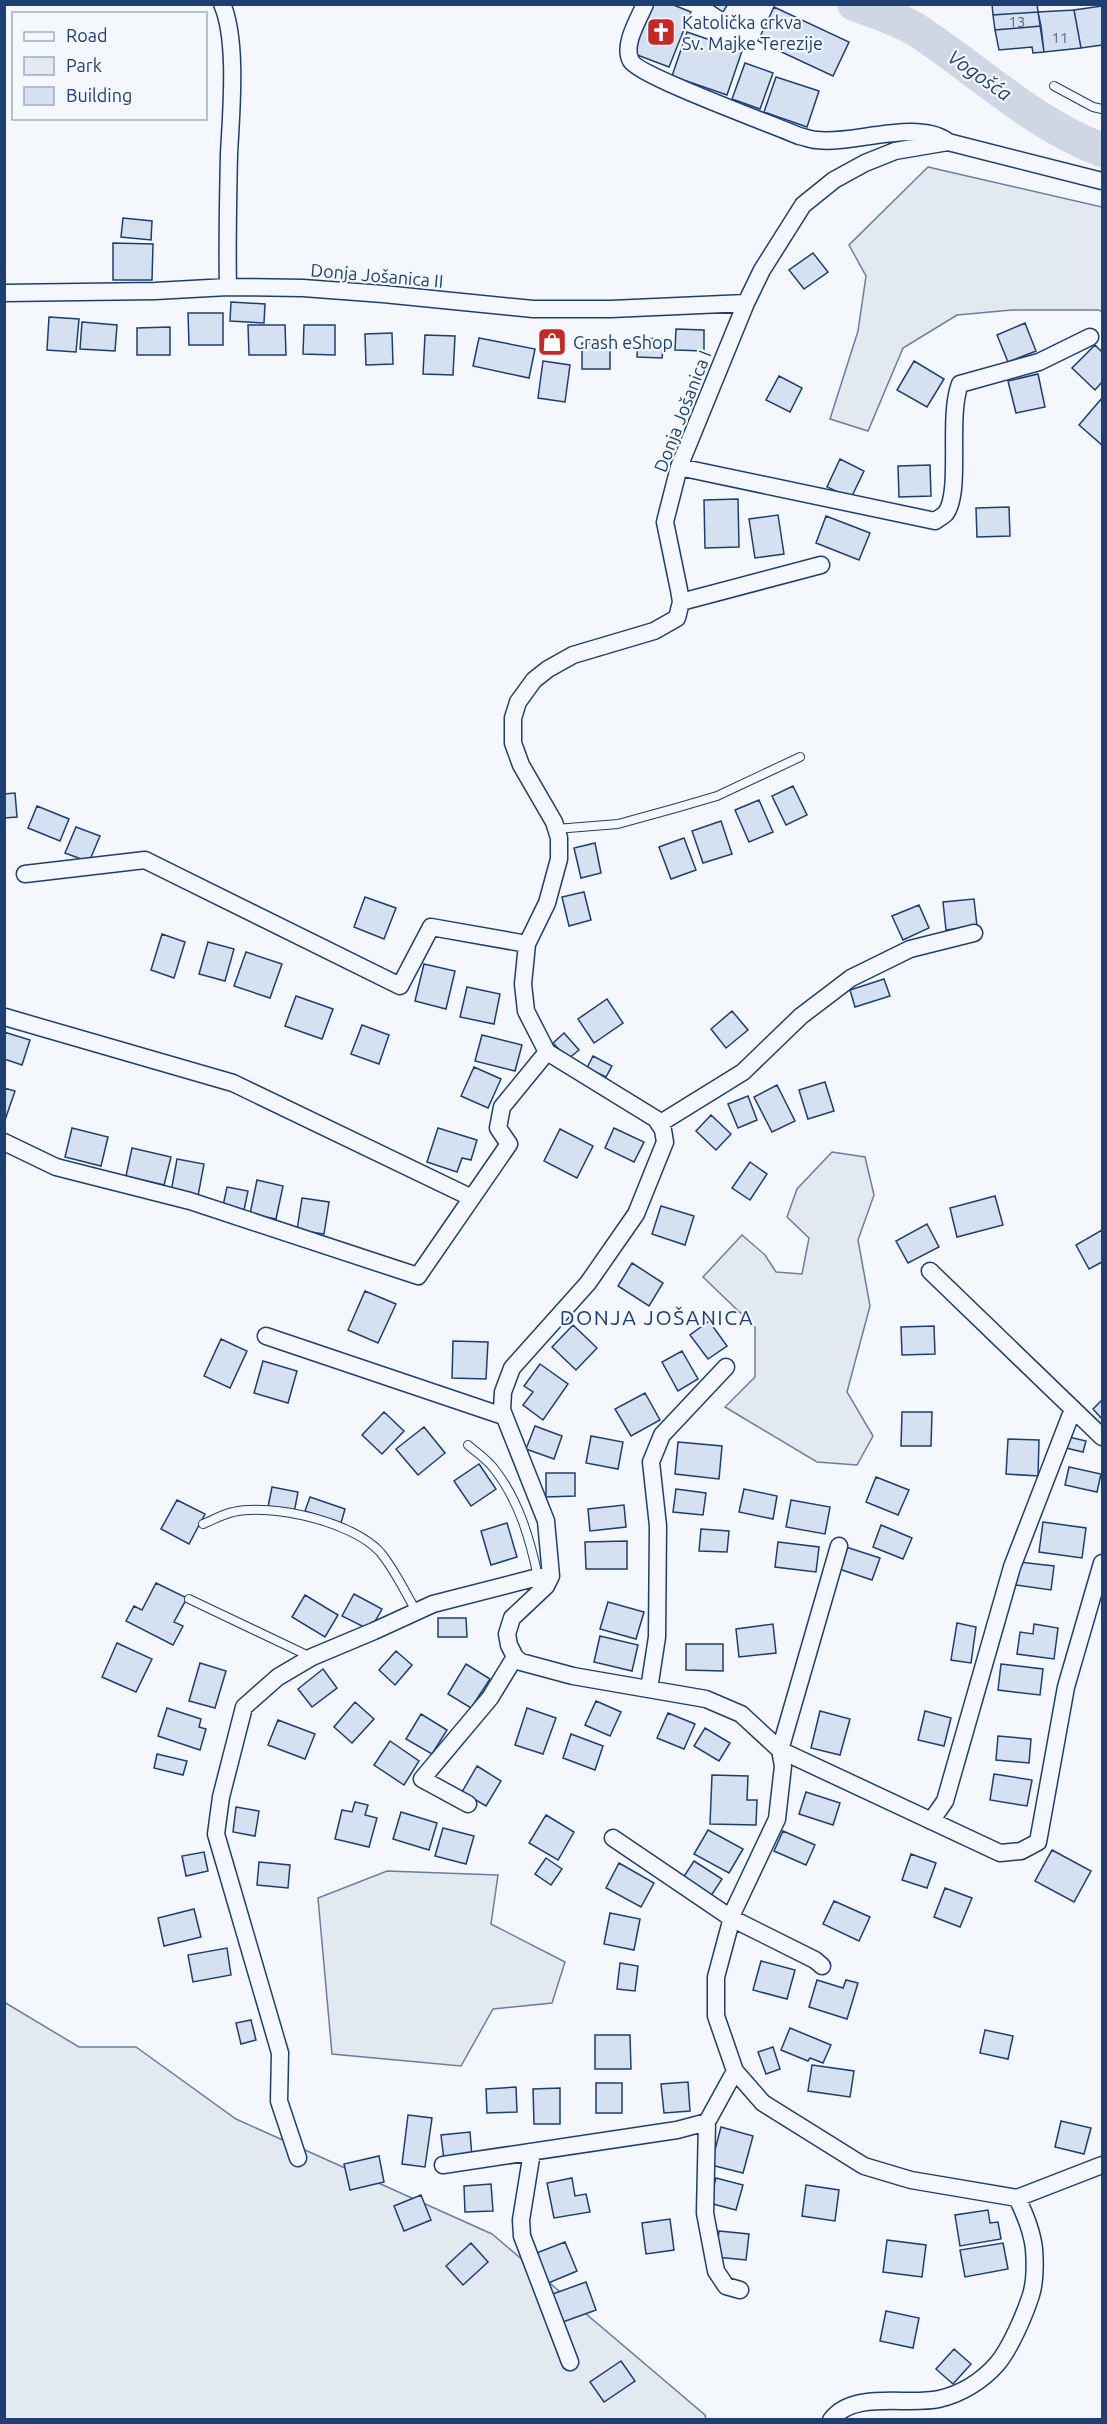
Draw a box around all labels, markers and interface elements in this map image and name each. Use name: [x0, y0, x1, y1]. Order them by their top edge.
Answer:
legend: [12, 12, 207, 120]
place label: Katolička crkva Sv. Majke Terezije: [682, 12, 823, 53]
house number: 13: [1009, 13, 1025, 30]
church icon: Katolička crkva Sv. Majke Terezije: [645, 16, 677, 48]
text: Road: [66, 25, 108, 45]
house number: 11: [1052, 29, 1068, 46]
water label: Vogošća: [944, 45, 1016, 105]
text: Park: [66, 55, 102, 75]
text: Building: [66, 85, 132, 105]
street label: Donja Jošanica II: [310, 259, 444, 291]
shop icon: Crash eShop: [536, 326, 568, 358]
place label: Crash eShop: [573, 332, 673, 352]
street label: Donja Jošanica I: [650, 347, 714, 475]
district label: DONJA JOŠANICA: [560, 1305, 754, 1329]

